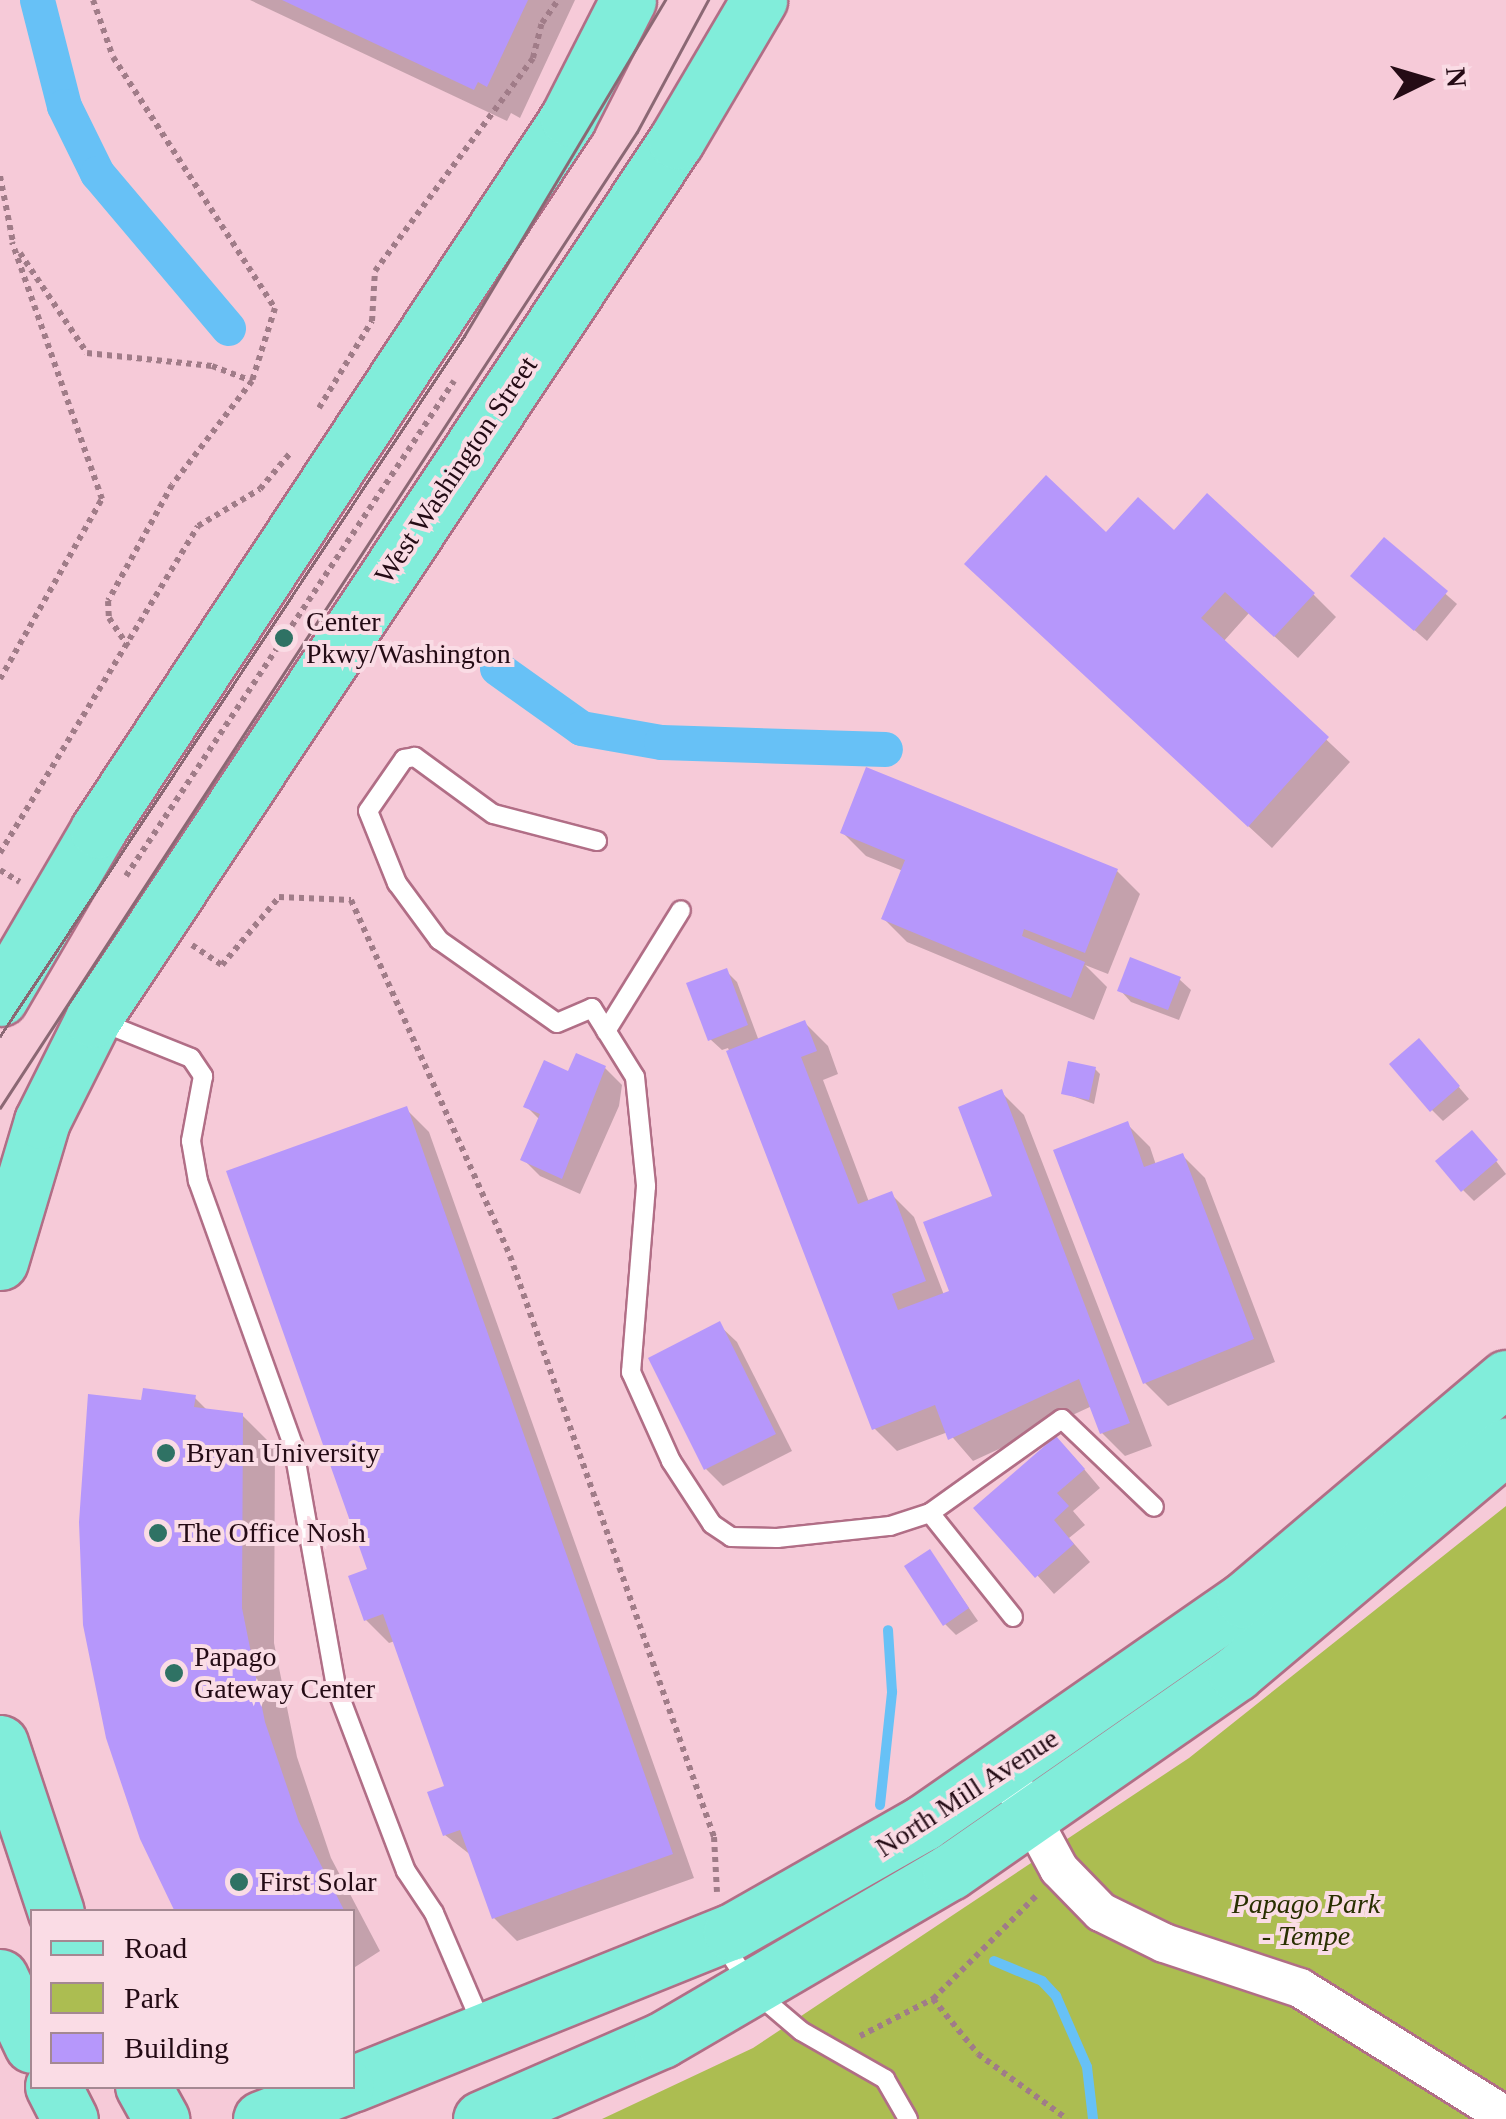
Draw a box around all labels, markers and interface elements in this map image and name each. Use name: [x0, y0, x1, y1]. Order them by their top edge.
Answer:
north arrow: [1376, 30, 1476, 130]
text: N: [1440, 66, 1473, 89]
street label: West Washington Street: [367, 350, 545, 590]
place label: Center Pkwy/Washington: [306, 605, 511, 671]
marker: Center Pkwy/Washington: [271, 625, 297, 651]
place label: Bryan University: [186, 1436, 380, 1470]
marker: Bryan University: [155, 1442, 177, 1464]
place label: The Office Nosh: [178, 1516, 366, 1550]
marker: The Office Nosh: [147, 1522, 169, 1544]
place label: Papago Gateway Center: [194, 1640, 375, 1706]
marker: Papago Gateway Center: [163, 1662, 185, 1684]
street label: North Mill Avenue: [869, 1721, 1065, 1865]
place label: First Solar: [259, 1865, 376, 1899]
marker: First Solar: [228, 1871, 250, 1893]
park label: Papago Park - Tempe: [1232, 1887, 1380, 1953]
legend: [30, 1909, 355, 2089]
text: Road: [124, 1931, 187, 1964]
text: Park: [124, 1981, 179, 2014]
text: Building: [124, 2031, 229, 2064]

